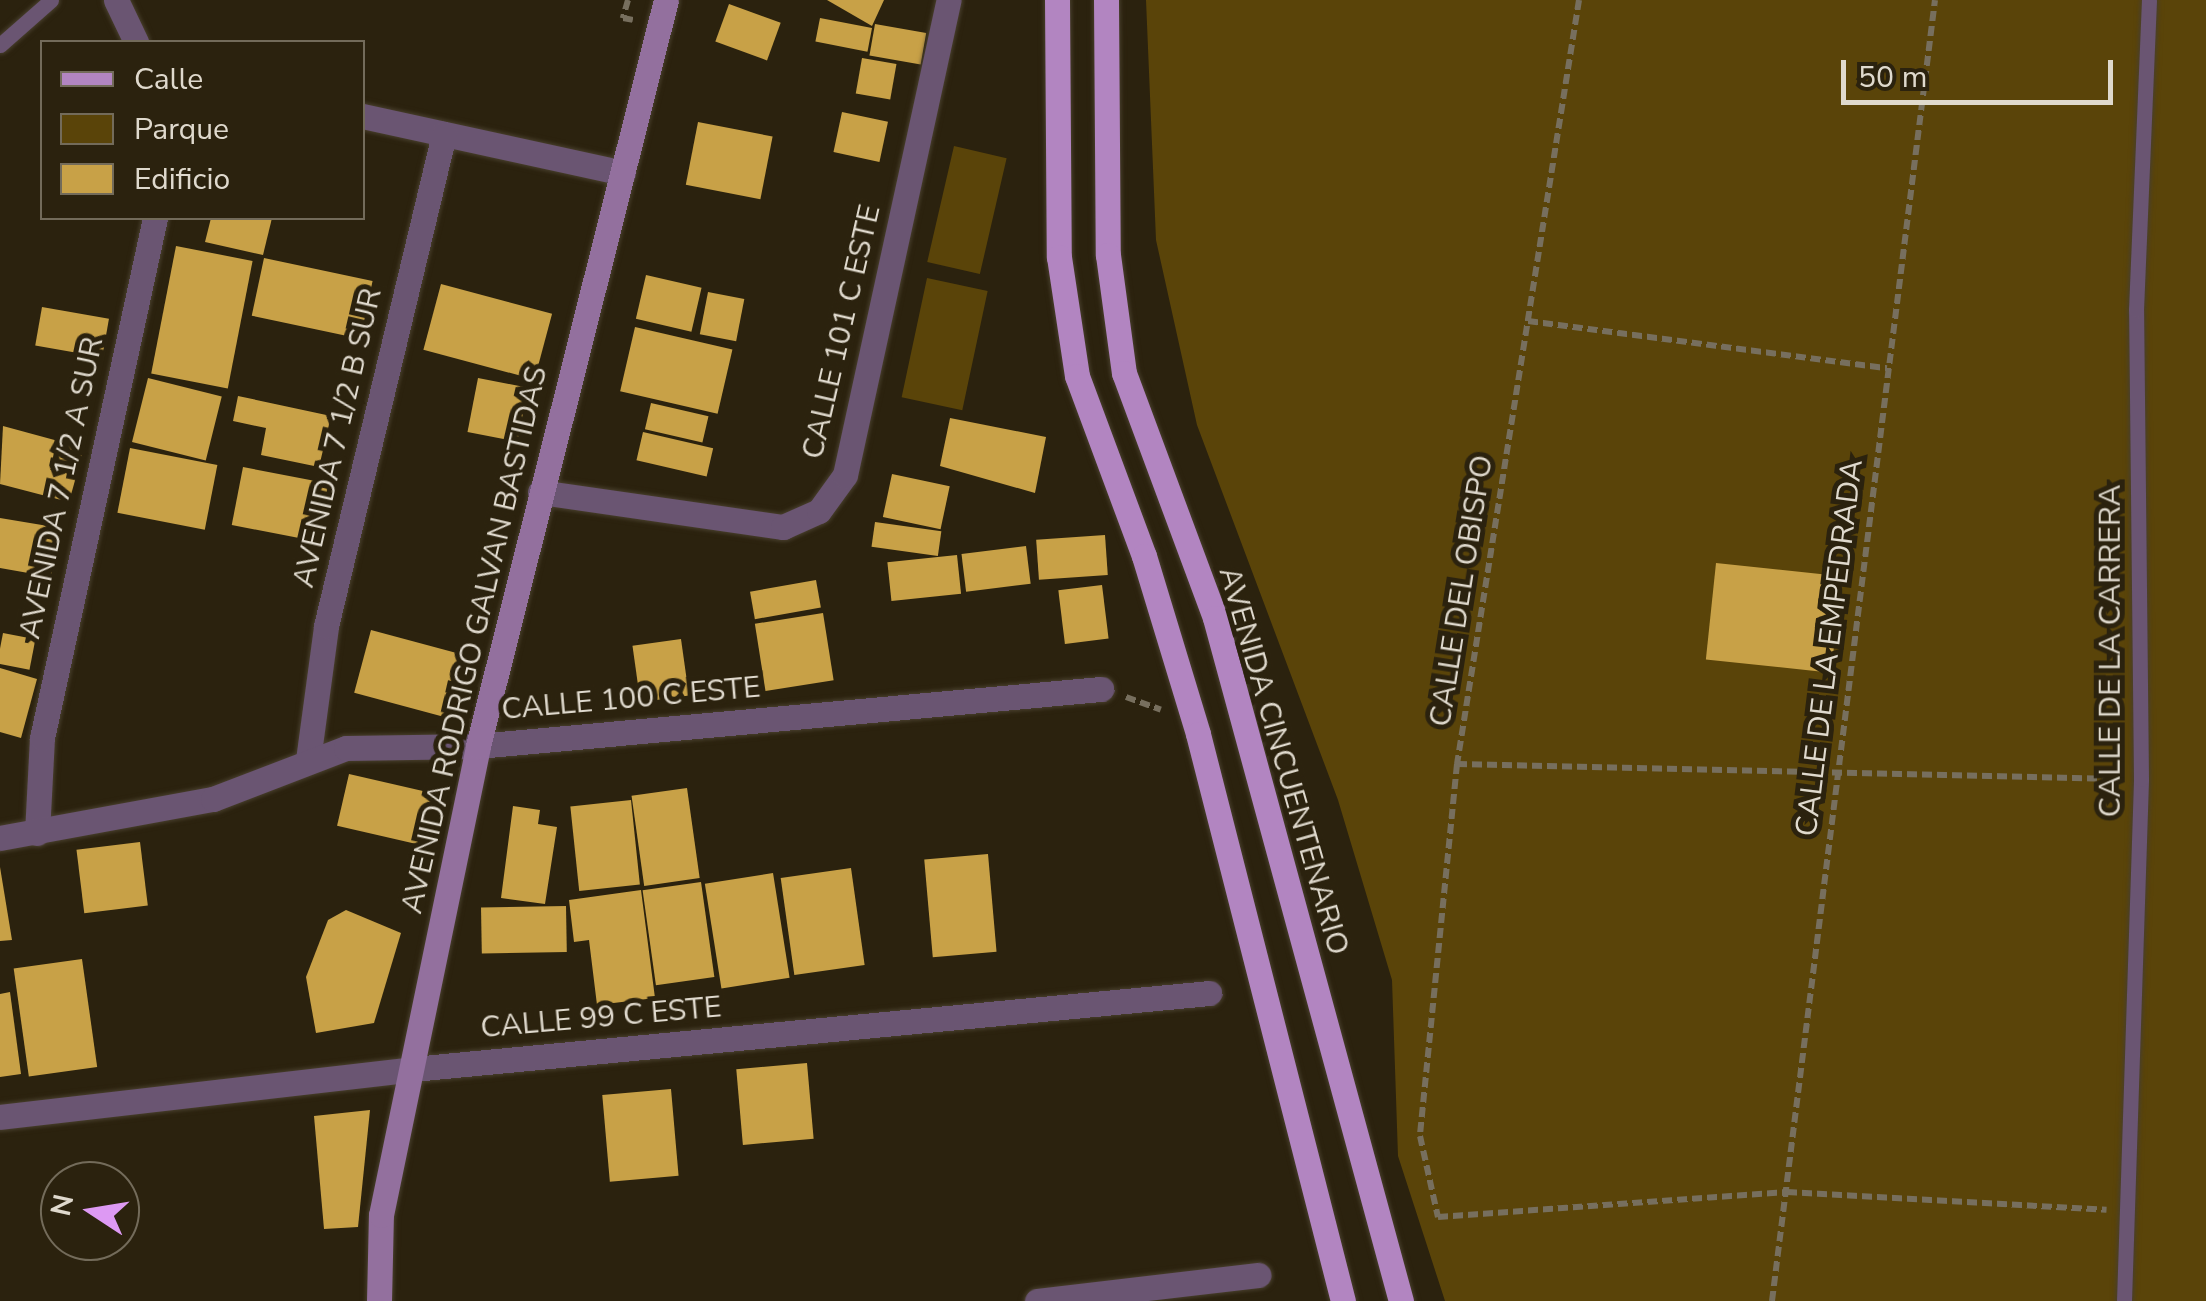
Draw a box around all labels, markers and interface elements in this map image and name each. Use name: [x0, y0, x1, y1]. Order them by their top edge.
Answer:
legend: [40, 40, 365, 220]
scale bar: [1846, 40, 2118, 102]
text: 50 m: [1858, 57, 1927, 98]
text: Calle: [134, 59, 203, 100]
text: Parque: [134, 109, 229, 150]
text: Edificio: [134, 159, 230, 200]
street label: CALLE 101 C ESTE: [795, 201, 889, 463]
street label: AVENIDA 7 1/2 B SUR: [286, 285, 390, 591]
street label: AVENIDA 7 1/2 A SUR: [12, 334, 112, 642]
street label: AVENIDA RODRIGO GALVAN BASTIDAS: [394, 363, 556, 917]
street label: CALLE DEL OBISPO: [1423, 453, 1501, 729]
street label: CALLE DE LA EMPEDRADA: [1789, 458, 1871, 838]
street label: CALLE DE LA CARRERA: [2093, 485, 2129, 817]
street label: AVENIDA CINCUENTENARIO: [1210, 563, 1356, 959]
street label: CALLE 100 C ESTE: [500, 670, 762, 728]
street label: CALLE 99 C ESTE: [479, 990, 723, 1046]
north arrow: [40, 1161, 140, 1261]
text: N: [42, 1191, 83, 1219]

